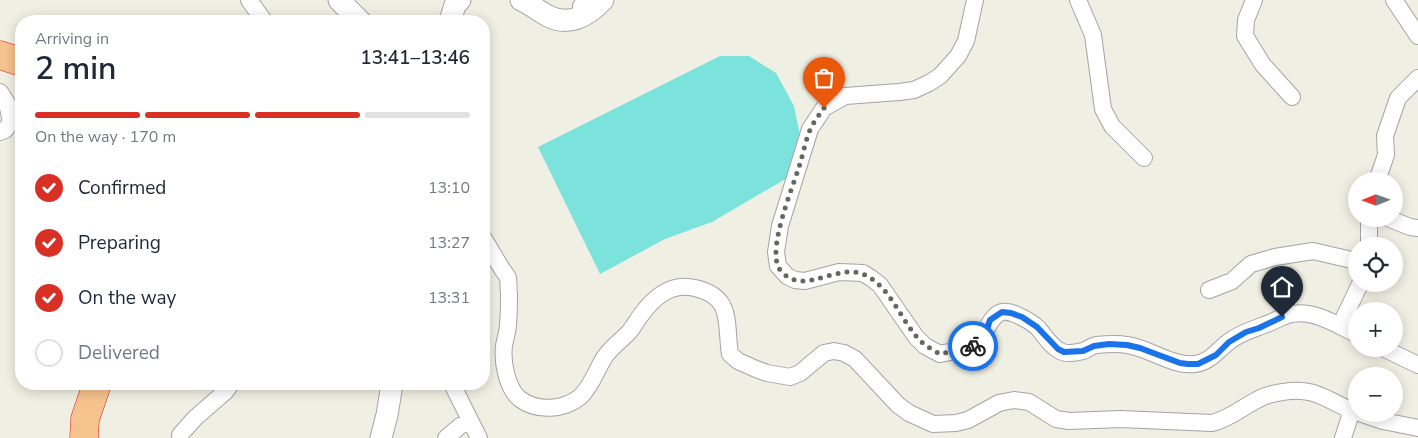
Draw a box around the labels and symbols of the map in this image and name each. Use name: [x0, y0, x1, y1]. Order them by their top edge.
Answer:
pin: [803, 57, 845, 108]
north arrow: [1348, 172, 1402, 228]
pin: [1261, 266, 1303, 317]
courier: [948, 321, 998, 371]

